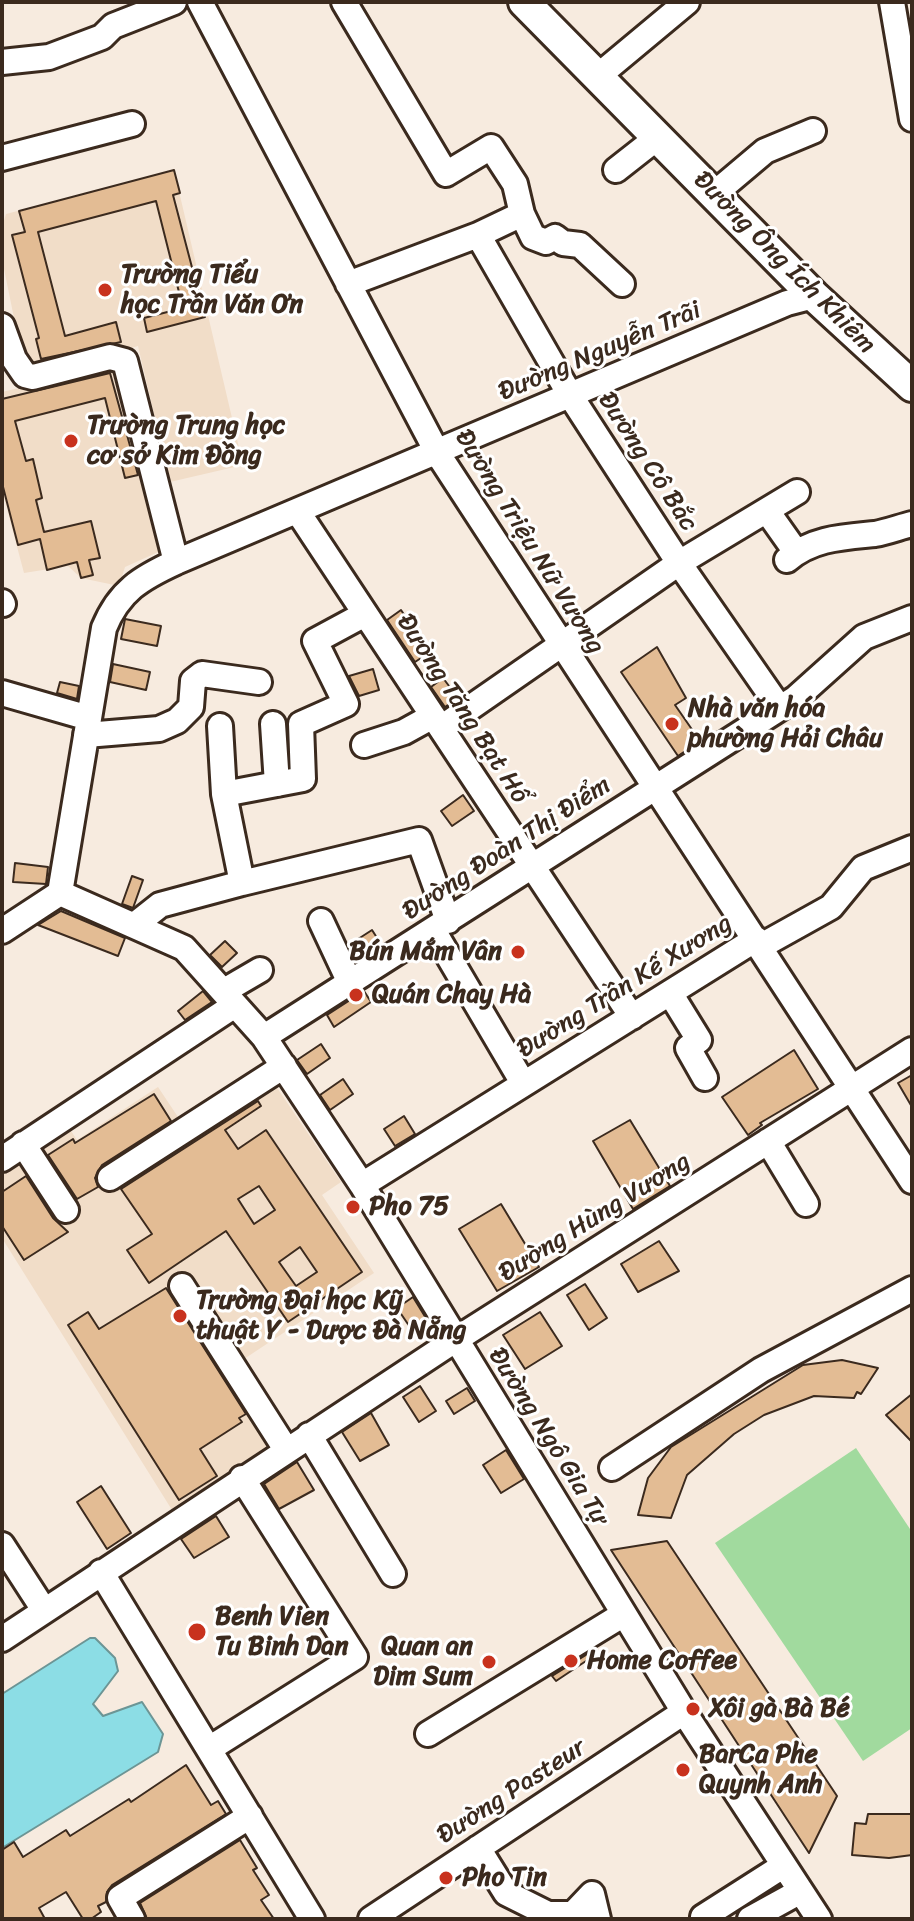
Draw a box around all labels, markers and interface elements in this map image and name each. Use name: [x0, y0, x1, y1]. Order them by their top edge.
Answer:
street label: Đường Ông Ích Khiêm: [686, 165, 882, 361]
place label: Trường Tiểu học Trần Văn Ơn: [121, 259, 303, 320]
marker: Trường Tiểu học Trần Văn Ơn: [96, 281, 114, 299]
street label: Đường Nguyễn Trãi: [494, 295, 706, 409]
street label: Đường Cô Bắc: [590, 387, 704, 537]
place label: Trường Trung học cơ sở Kim Đồng: [87, 410, 286, 472]
street label: Đường Triệu Nữ Vương: [447, 424, 611, 660]
marker: Trường Trung học cơ sở Kim Đồng: [62, 432, 80, 450]
street label: Đường Tăng Bạt Hổ: [389, 609, 535, 809]
place label: Nhà văn hóa phường Hải Châu: [688, 693, 883, 754]
marker: Nhà văn hóa phường Hải Châu: [663, 715, 681, 733]
street label: Đường Đoàn Thị Điểm: [397, 770, 617, 928]
street label: Đường Trần Kế Xương: [512, 908, 738, 1066]
place label: Bún Mắm Vân: [349, 936, 502, 968]
marker: Bún Mắm Vân: [509, 943, 527, 961]
place label: Quán Chay Hà: [372, 979, 531, 1011]
marker: Quán Chay Hà: [347, 986, 365, 1004]
street label: Đường Hùng Vương: [494, 1147, 696, 1289]
place label: Pho 75: [369, 1191, 449, 1223]
marker: Pho 75: [344, 1198, 362, 1216]
place label: Trường Đại học Kỹ thuật Y - Dược Đà Nẵng: [196, 1285, 466, 1346]
marker: Trường Đại học Kỹ thuật Y - Dược Đà Nẵng: [171, 1307, 189, 1325]
street label: Đường Ngô Gia Tự: [481, 1342, 615, 1532]
place label: Benh Vien Tu Binh Dan: [215, 1601, 348, 1662]
marker: Benh Vien Tu Binh Dan: [186, 1621, 208, 1643]
place label: Quan an Dim Sum: [373, 1631, 473, 1692]
place label: Home Coffee: [587, 1645, 737, 1677]
marker: Home Coffee: [562, 1652, 580, 1670]
marker: Quan an Dim Sum: [480, 1653, 498, 1671]
place label: Xôi gà Bà Bé: [709, 1693, 850, 1725]
marker: Xôi gà Bà Bé: [684, 1700, 702, 1718]
street label: Đường Pasteur: [432, 1732, 592, 1852]
place label: BarCa Phe Quynh Anh: [699, 1739, 822, 1800]
marker: BarCa Phe Quynh Anh: [674, 1761, 692, 1779]
place label: Pho Tin: [462, 1862, 547, 1894]
marker: Pho Tin: [437, 1869, 455, 1887]

